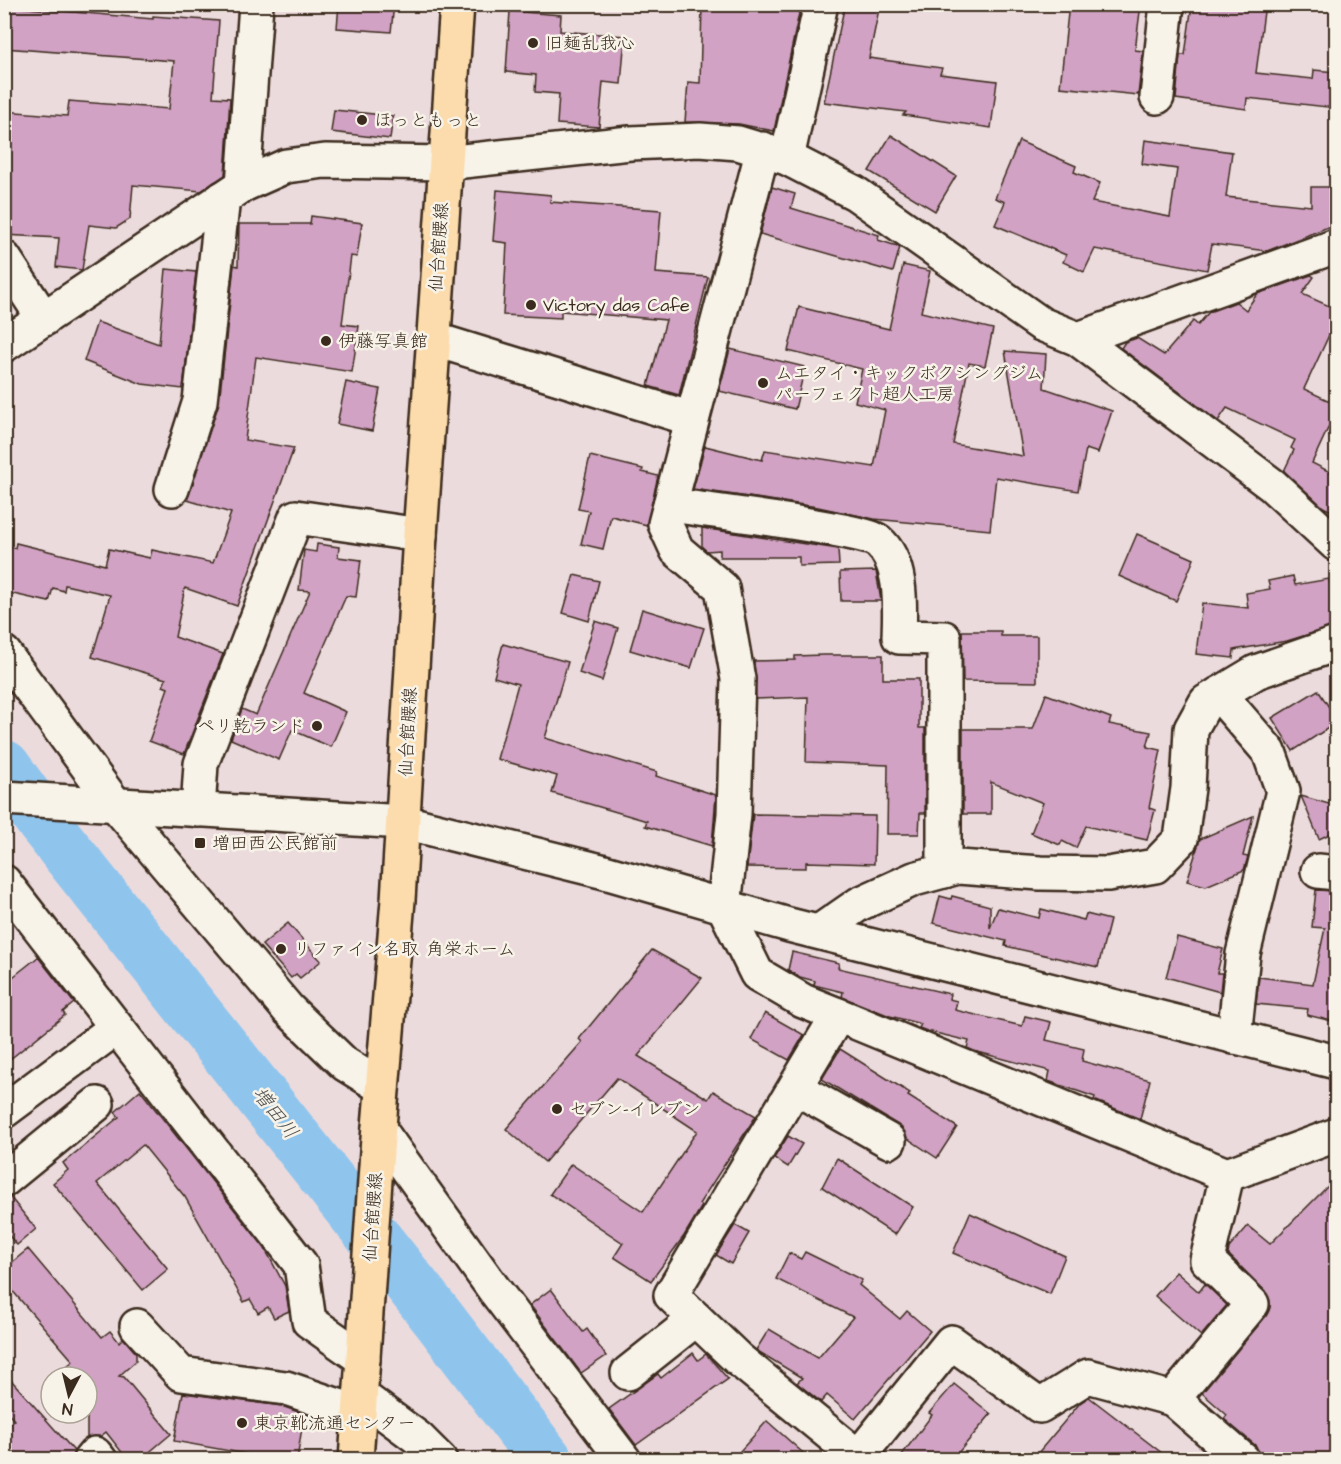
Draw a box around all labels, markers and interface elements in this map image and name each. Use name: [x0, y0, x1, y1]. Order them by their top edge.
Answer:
place label: 旧麺乱我心: [545, 31, 635, 56]
marker: 旧麺乱我心: [526, 36, 540, 50]
place label: ほっともっと: [374, 108, 482, 133]
marker: ほっともっと: [355, 113, 369, 127]
street label: 仙台館腰線: [423, 201, 455, 293]
place label: Victory das Cafe: [543, 293, 690, 319]
marker: Victory das Cafe: [524, 298, 538, 312]
place label: 伊藤写真館: [338, 329, 428, 354]
marker: 伊藤写真館: [319, 334, 333, 348]
place label: ムエタイ・キックボクシングジム パーフェクト超人工房: [775, 361, 1044, 407]
marker: ムエタイ・キックボクシングジム パーフェクト超人工房: [756, 376, 770, 390]
street label: 仙台館腰線: [393, 686, 423, 778]
place label: ペリ乾ランド: [197, 714, 305, 739]
marker: ペリ乾ランド: [310, 719, 324, 733]
place label: 増田西公民館前: [212, 831, 338, 856]
marker: 増田西公民館前: [193, 836, 207, 850]
place label: リファイン名取 角栄ホーム: [293, 937, 516, 962]
marker: リファイン名取 角栄ホーム: [274, 942, 288, 956]
water label: 増田川: [245, 1081, 305, 1145]
place label: セブン-イレブン: [569, 1097, 701, 1122]
marker: セブン-イレブン: [550, 1102, 564, 1116]
street label: 仙台館腰線: [357, 1171, 389, 1263]
north arrow: [39, 1365, 99, 1425]
text: N: [61, 1397, 74, 1420]
place label: 東京靴流通センター: [254, 1411, 415, 1436]
marker: 東京靴流通センター: [235, 1416, 249, 1430]

